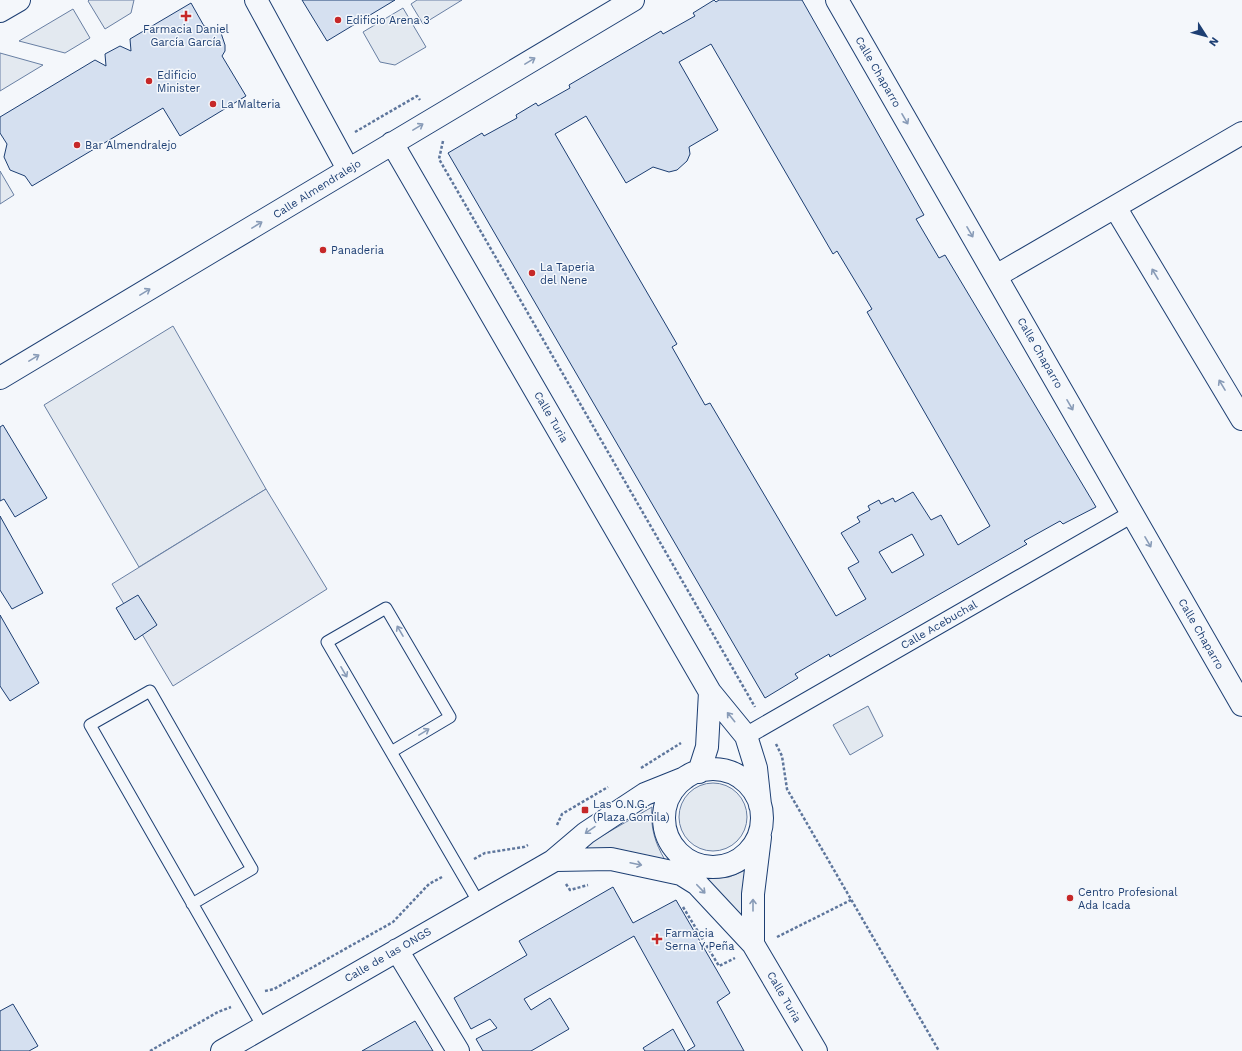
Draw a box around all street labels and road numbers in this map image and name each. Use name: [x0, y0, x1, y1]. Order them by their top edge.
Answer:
street label: Calle Chaparro: [852, 34, 904, 110]
street label: Calle Almendralejo: [271, 157, 363, 221]
street label: Calle Chaparro: [1014, 315, 1066, 391]
street label: Calle Turia: [531, 389, 571, 445]
street label: Calle Chaparro: [1175, 596, 1227, 672]
street label: Calle Acebuchal: [898, 598, 980, 652]
street label: Calle de las ONGS: [342, 925, 434, 985]
street label: Calle Turia: [764, 969, 804, 1025]

